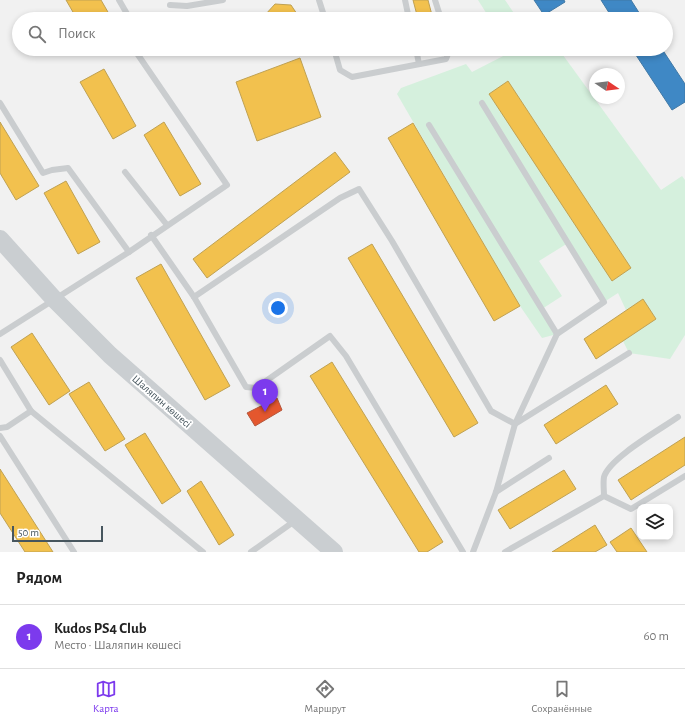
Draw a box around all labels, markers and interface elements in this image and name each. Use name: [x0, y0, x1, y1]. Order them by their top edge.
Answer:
search box: [12, 12, 673, 56]
icon: search: [26, 23, 48, 45]
text: Поиск: [58, 26, 96, 41]
north arrow: [589, 68, 625, 104]
your location: [268, 298, 288, 318]
street label: Шаляпин көшесі: [130, 373, 193, 430]
pin: 1: [252, 379, 278, 412]
map controls: [637, 504, 673, 540]
button: layers: [637, 504, 673, 540]
scale bar: [12, 524, 103, 543]
text: 50 m: [18, 527, 39, 538]
text: Рядом: [16, 569, 62, 586]
text: Kudos PS4 Club: [54, 621, 147, 636]
text: 1: [27, 630, 31, 643]
text: 60 m: [643, 630, 669, 643]
text: Место · Шаляпин көшесі: [54, 639, 181, 652]
tab: Карта: [93, 678, 119, 715]
tab: Маршрут: [304, 678, 346, 715]
tab: Сохранённые: [531, 678, 592, 715]

